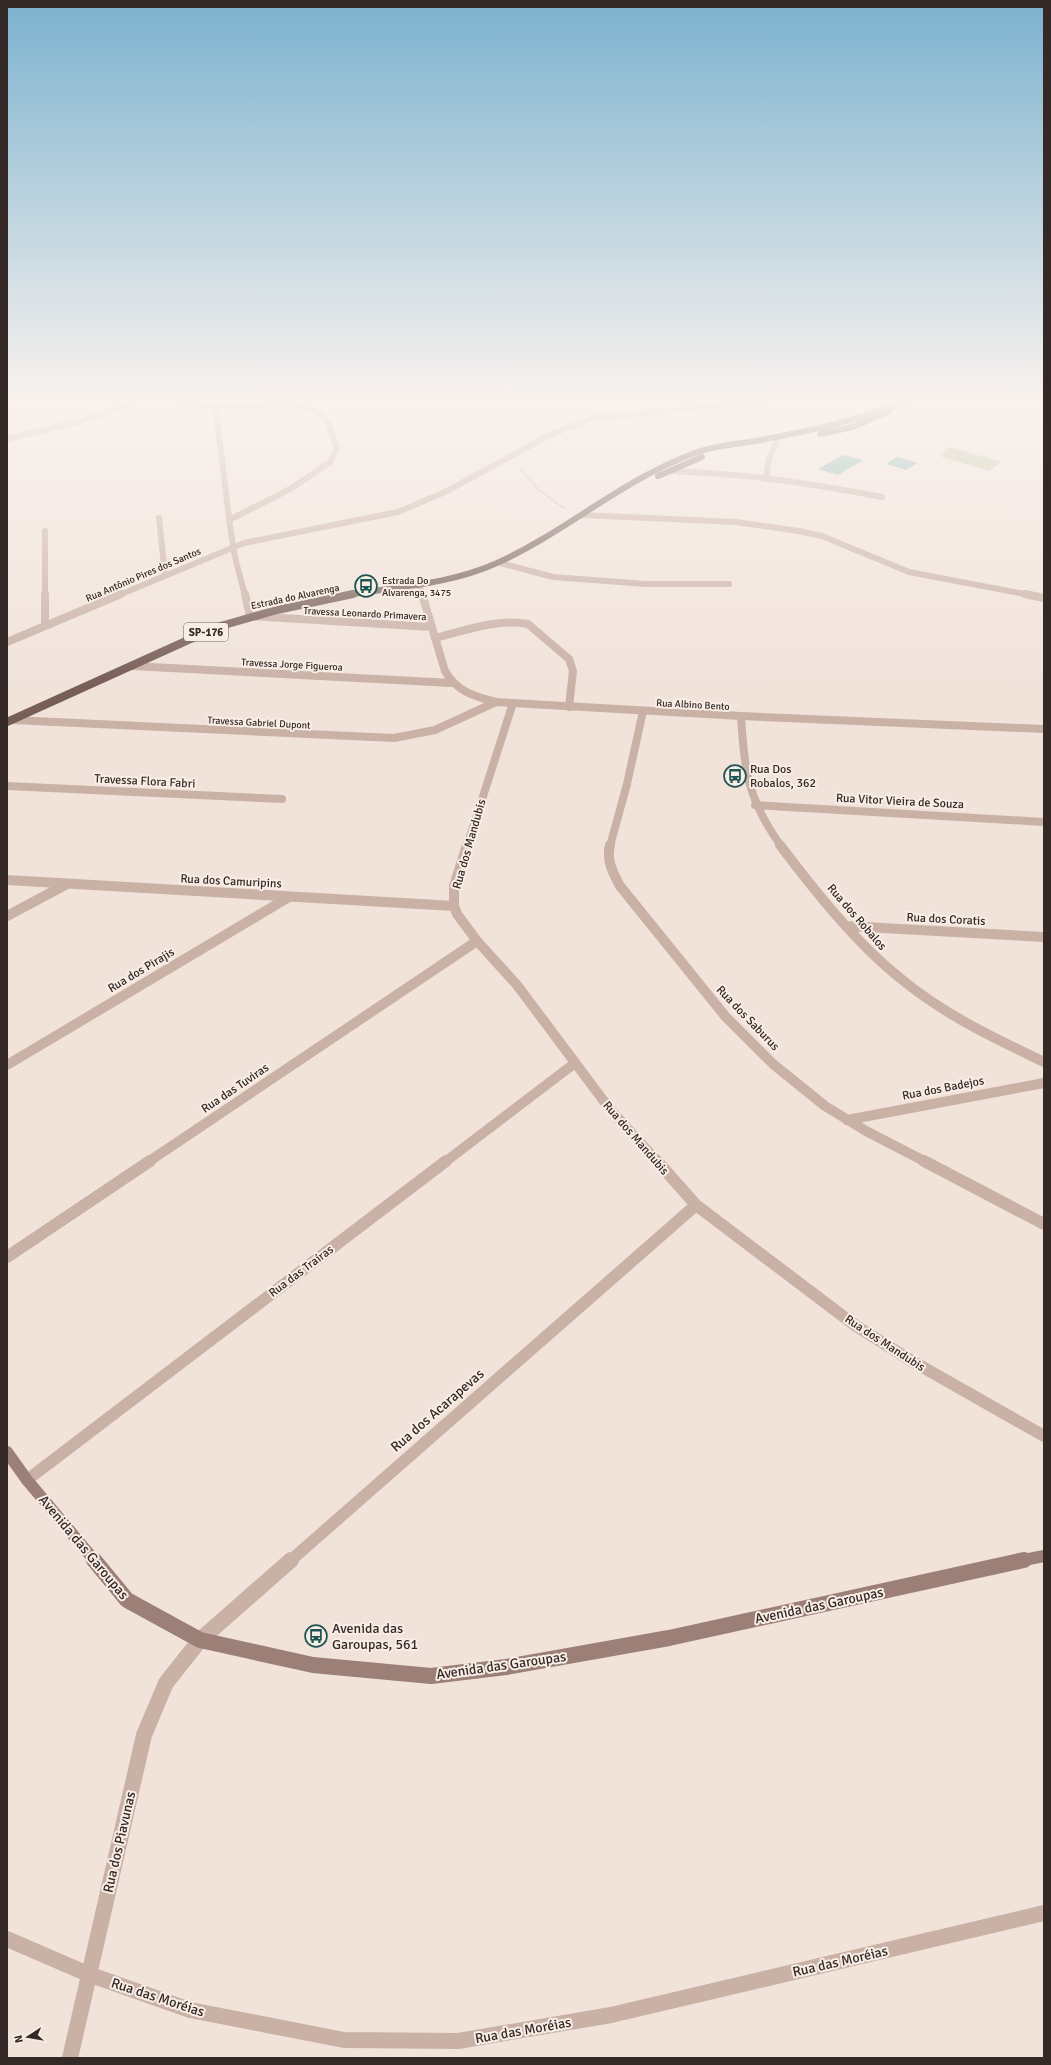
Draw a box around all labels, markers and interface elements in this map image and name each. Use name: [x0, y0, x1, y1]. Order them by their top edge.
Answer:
street label: Rua Antônio Pires dos Santos: [84, 545, 203, 605]
bus stop icon: Estrada Do Alvarenga, 3475: [353, 573, 379, 599]
place label: Estrada Do Alvarenga, 3475: [382, 575, 451, 599]
street label: Estrada do Alvarenga: [250, 582, 341, 612]
street label: Travessa Leonardo Primavera: [303, 605, 427, 623]
road number: SP-176: [184, 623, 228, 641]
street label: Travessa Jorge Figueroa: [241, 656, 343, 674]
street label: Rua Albino Bento: [656, 697, 730, 713]
street label: Travessa Gabriel Dupont: [207, 714, 311, 732]
place label: Rua Dos Robalos, 362: [750, 762, 816, 791]
bus stop icon: Rua Dos Robalos, 362: [722, 763, 748, 789]
street label: Travessa Flora Fabri: [94, 771, 196, 792]
street label: Rua Vitor Vieira de Souza: [836, 791, 964, 812]
street label: Rua dos Mandubis: [449, 797, 489, 891]
street label: Rua dos Camuripins: [180, 871, 282, 892]
street label: Rua dos Robalos: [824, 881, 890, 954]
street label: Rua dos Coratis: [906, 910, 986, 929]
street label: Rua dos Pirajis: [105, 945, 177, 996]
street label: Rua dos Saburus: [713, 983, 782, 1054]
street label: Rua das Tuviras: [199, 1060, 272, 1117]
street label: Rua dos Badejos: [901, 1073, 985, 1104]
street label: Rua dos Mandubis: [600, 1098, 672, 1178]
street label: Rua das Traíras: [266, 1242, 337, 1301]
street label: Rua dos Mandubis: [842, 1312, 928, 1375]
street label: Rua dos Acarapevas: [387, 1365, 487, 1455]
street label: Avenida das Garoupas: [35, 1492, 132, 1603]
street label: Avenida das Garoupas: [753, 1584, 885, 1627]
place label: Avenida das Garoupas, 561: [332, 1620, 418, 1653]
bus stop icon: Avenida das Garoupas, 561: [303, 1623, 329, 1649]
street label: Avenida das Garoupas: [435, 1648, 567, 1683]
street label: Rua dos Piavunas: [100, 1790, 139, 1894]
street label: Rua das Moréias: [791, 1942, 889, 1981]
street label: Rua das Moréias: [109, 1974, 207, 2021]
street label: Rua das Moréias: [474, 2014, 572, 2047]
north arrow: [8, 2017, 48, 2057]
text: N: [12, 2034, 26, 2044]

